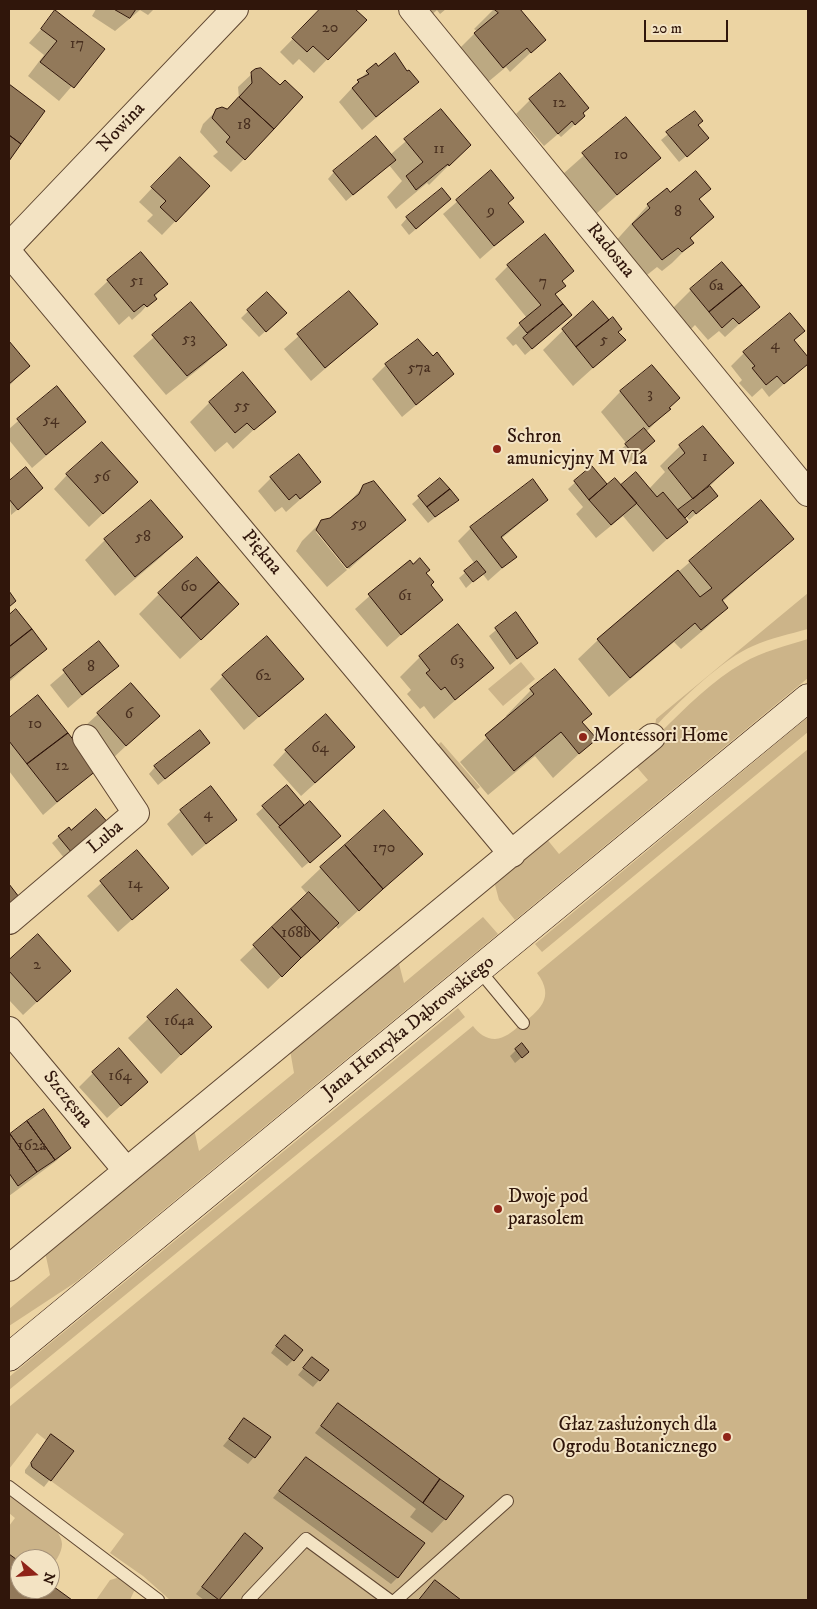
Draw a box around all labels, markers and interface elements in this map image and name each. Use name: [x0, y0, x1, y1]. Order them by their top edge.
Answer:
scale bar: [647, 10, 731, 42]
house number: 20: [322, 19, 338, 39]
text: 20 m: [652, 19, 682, 38]
house number: 17: [70, 35, 84, 55]
house number: 12: [552, 94, 566, 114]
street label: Nowina: [93, 98, 151, 158]
house number: 18: [237, 116, 251, 136]
house number: 11: [433, 140, 445, 160]
house number: 10: [614, 146, 628, 166]
house number: 9: [487, 202, 495, 222]
house number: 8: [674, 203, 682, 223]
street label: Radosna: [581, 219, 639, 283]
house number: 51: [130, 272, 144, 292]
house number: 7: [539, 273, 547, 293]
house number: 6a: [708, 277, 724, 297]
house number: 53: [182, 330, 196, 350]
house number: 5: [600, 331, 608, 351]
house number: 4: [770, 336, 780, 356]
house number: 57a: [407, 359, 431, 379]
house number: 3: [647, 385, 653, 405]
house number: 55: [234, 397, 250, 417]
house number: 54: [43, 411, 59, 431]
place label: Schron amunicyjny M VIa: [507, 427, 647, 471]
marker: Schron amunicyjny M VIa: [491, 443, 503, 455]
house number: 1: [702, 448, 708, 468]
house number: 56: [94, 468, 110, 488]
house number: 59: [351, 515, 367, 535]
street label: Piękna: [236, 526, 286, 580]
house number: 58: [135, 528, 151, 548]
house number: 60: [181, 578, 197, 598]
house number: 61: [398, 587, 412, 607]
house number: 63: [450, 652, 464, 672]
house number: 8: [87, 658, 95, 678]
house number: 62: [255, 667, 271, 687]
house number: 6: [125, 705, 133, 725]
house number: 10: [28, 715, 42, 735]
place label: Montessori Home: [593, 726, 728, 748]
marker: Montessori Home: [577, 731, 589, 743]
house number: 64: [311, 739, 329, 759]
house number: 12: [55, 757, 69, 777]
house number: 4: [203, 805, 213, 825]
street label: Luba: [83, 816, 129, 860]
house number: 170: [373, 839, 395, 859]
house number: 14: [127, 875, 143, 895]
house number: 168b: [281, 924, 311, 944]
street label: Jana Henryka Dąbrowskiego: [318, 952, 500, 1104]
house number: 2: [33, 956, 41, 976]
house number: 164a: [164, 1012, 194, 1032]
street label: Szczęsna: [37, 1067, 97, 1133]
house number: 164: [108, 1067, 132, 1087]
house number: 162a: [18, 1137, 46, 1157]
place label: Dwoje pod parasolem: [508, 1187, 588, 1231]
marker: Dwoje pod parasolem: [492, 1203, 504, 1215]
place label: Głaz zasłużonych dla Ogrodu Botanicznego: [552, 1415, 717, 1459]
marker: Głaz zasłużonych dla Ogrodu Botanicznego: [721, 1431, 733, 1443]
north arrow: [10, 1549, 60, 1599]
text: N: [38, 1570, 59, 1587]

